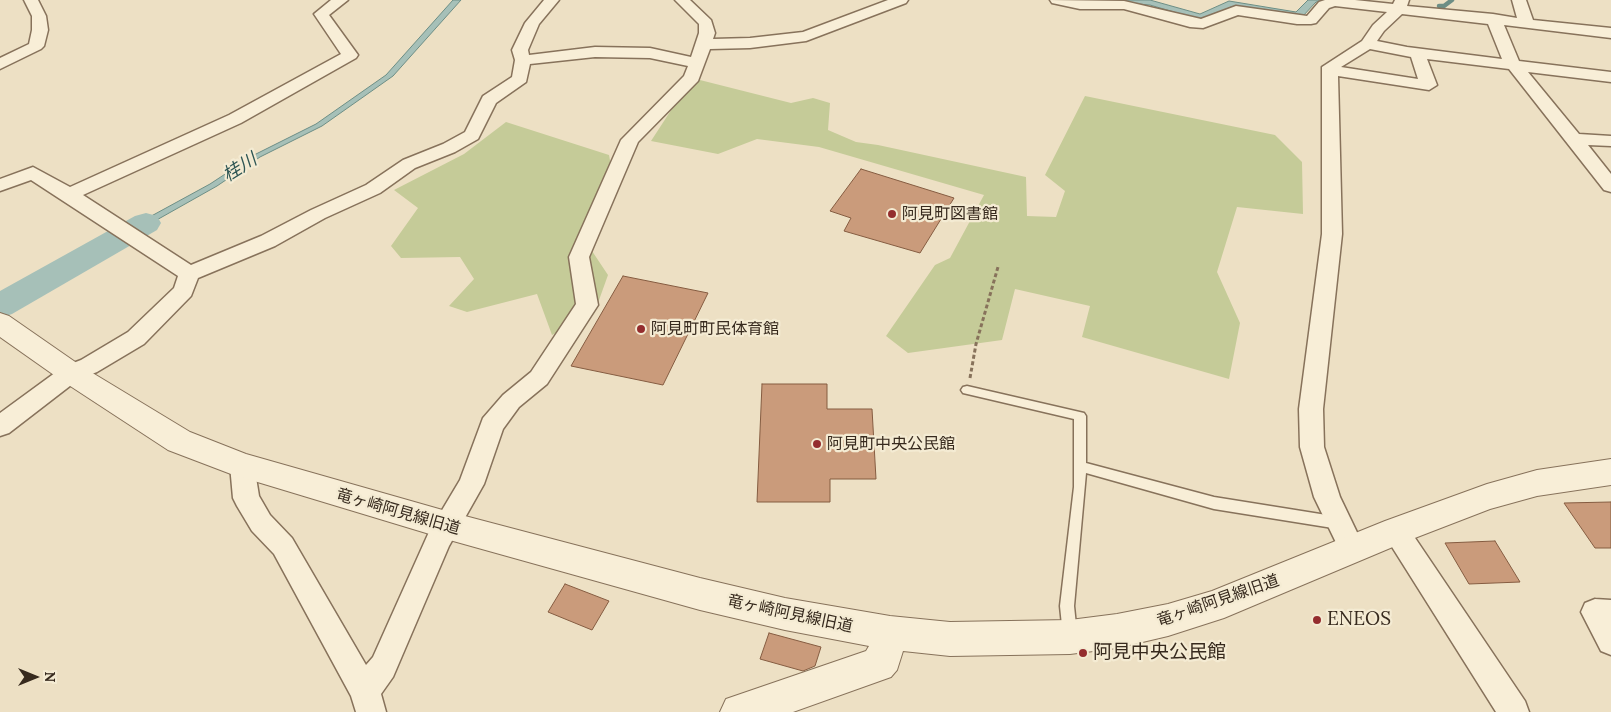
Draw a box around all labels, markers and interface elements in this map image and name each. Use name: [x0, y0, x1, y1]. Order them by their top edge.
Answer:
water label: 桂川: [219, 149, 261, 187]
place label: 阿見町図書館: [902, 204, 998, 224]
marker: 阿見町図書館: [886, 208, 898, 220]
place label: 阿見町町民体育館: [651, 319, 779, 339]
marker: 阿見町町民体育館: [635, 323, 647, 335]
place label: 阿見町中央公民館: [827, 434, 955, 454]
marker: 阿見町中央公民館: [811, 438, 823, 450]
street label: 竜ヶ崎阿見線旧道: [334, 485, 462, 539]
street label: 竜ヶ崎阿見線旧道: [1154, 571, 1282, 631]
street label: 竜ヶ崎阿見線旧道: [725, 591, 855, 637]
place label: ENEOS: [1327, 609, 1391, 631]
marker: ENEOS: [1311, 614, 1323, 626]
place label: 阿見中央公民館: [1093, 642, 1226, 664]
marker: 阿見中央公民館: [1077, 647, 1089, 659]
north arrow: [10, 652, 60, 702]
text: N: [41, 672, 59, 682]

